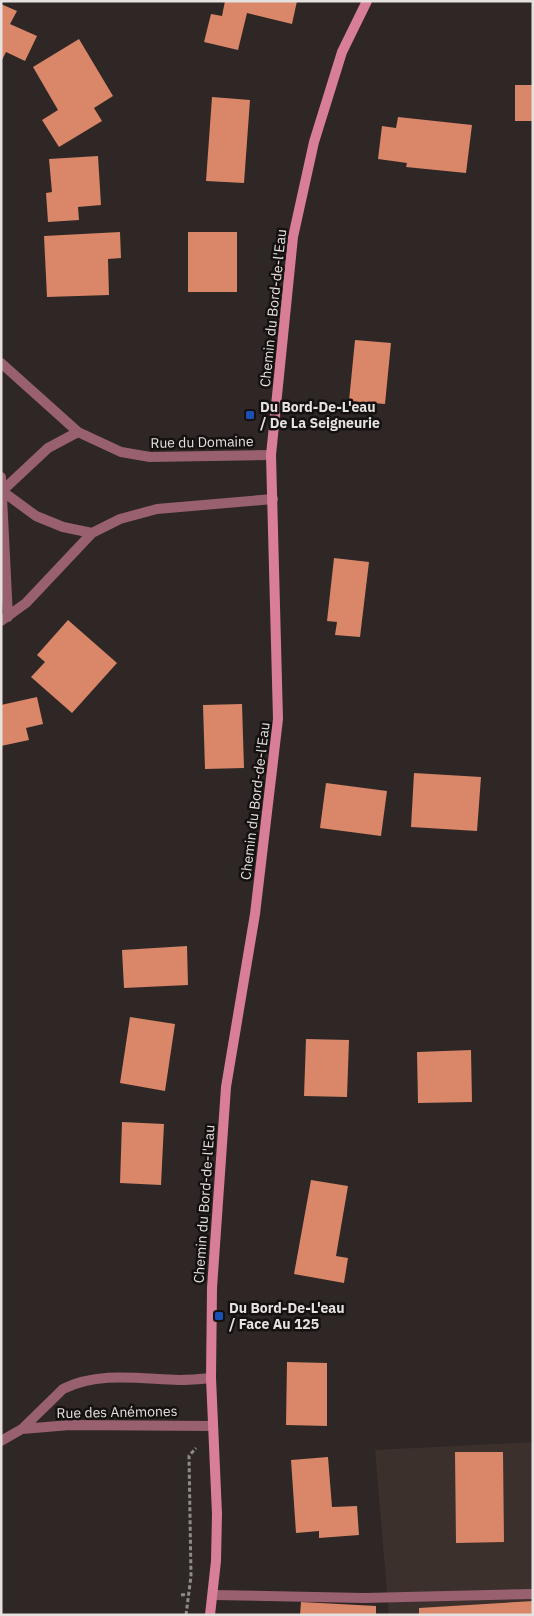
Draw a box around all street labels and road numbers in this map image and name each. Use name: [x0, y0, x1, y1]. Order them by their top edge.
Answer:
street label: Chemin du Bord-de-l'Eau: [256, 228, 290, 388]
street label: Rue du Domaine: [150, 432, 254, 452]
street label: Chemin du Bord-de-l'Eau: [236, 721, 274, 881]
street label: Chemin du Bord-de-l'Eau: [189, 1124, 219, 1284]
street label: Rue des Anémones: [56, 1402, 178, 1422]

